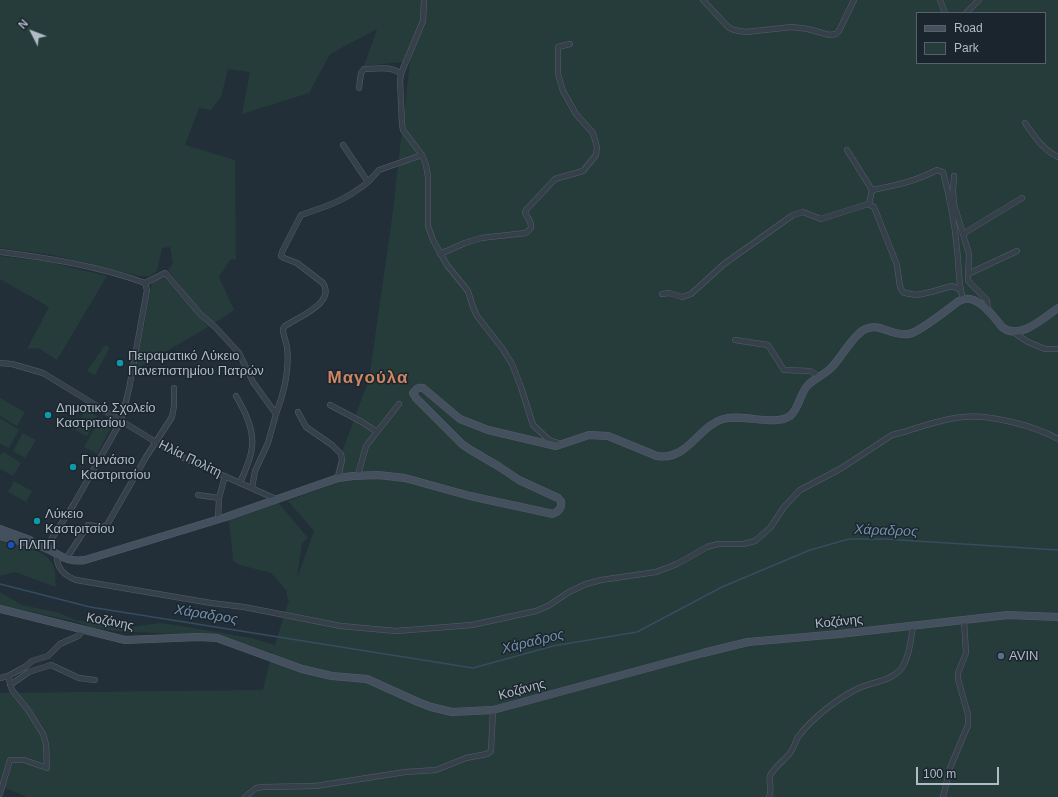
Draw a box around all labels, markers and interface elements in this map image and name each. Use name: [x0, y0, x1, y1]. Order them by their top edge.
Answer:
north arrow: [12, 12, 52, 52]
legend: [916, 12, 1046, 64]
text: N: [16, 17, 30, 31]
text: Road: [954, 21, 983, 35]
text: Park: [954, 41, 979, 55]
place label: Πειραματικό Λύκειο Πανεπιστημίου Πατρών: [128, 348, 264, 379]
marker: Πειραματικό Λύκειο Πανεπιστημίου Πατρών: [115, 358, 125, 368]
district label: Μαγούλα: [327, 368, 409, 388]
place label: Δημοτικό Σχολείο Καστριτσίου: [56, 400, 156, 431]
marker: Δημοτικό Σχολείο Καστριτσίου: [43, 410, 53, 420]
street label: Ηλία Πολίτη: [156, 437, 224, 481]
place label: Γυμνάσιο Καστριτσίου: [81, 452, 151, 483]
marker: Γυμνάσιο Καστριτσίου: [68, 462, 78, 472]
place label: Λύκειο Καστριτσίου: [45, 506, 115, 537]
marker: Λύκειο Καστριτσίου: [32, 516, 42, 526]
water label: Χάραδρος: [854, 521, 918, 541]
place label: ΠΛΠΠ: [19, 537, 56, 553]
marker: ΠΛΠΠ: [6, 540, 16, 550]
water label: Χάραδρος: [173, 602, 239, 628]
street label: Κοζάνης: [85, 610, 135, 634]
street label: Κοζάνης: [814, 612, 864, 632]
water label: Χάραδρος: [500, 626, 566, 658]
place label: AVIN: [1009, 648, 1038, 664]
marker: AVIN: [996, 651, 1006, 661]
street label: Κοζάνης: [497, 676, 547, 704]
scale bar: [918, 759, 1001, 785]
text: 100 m: [923, 767, 956, 781]

